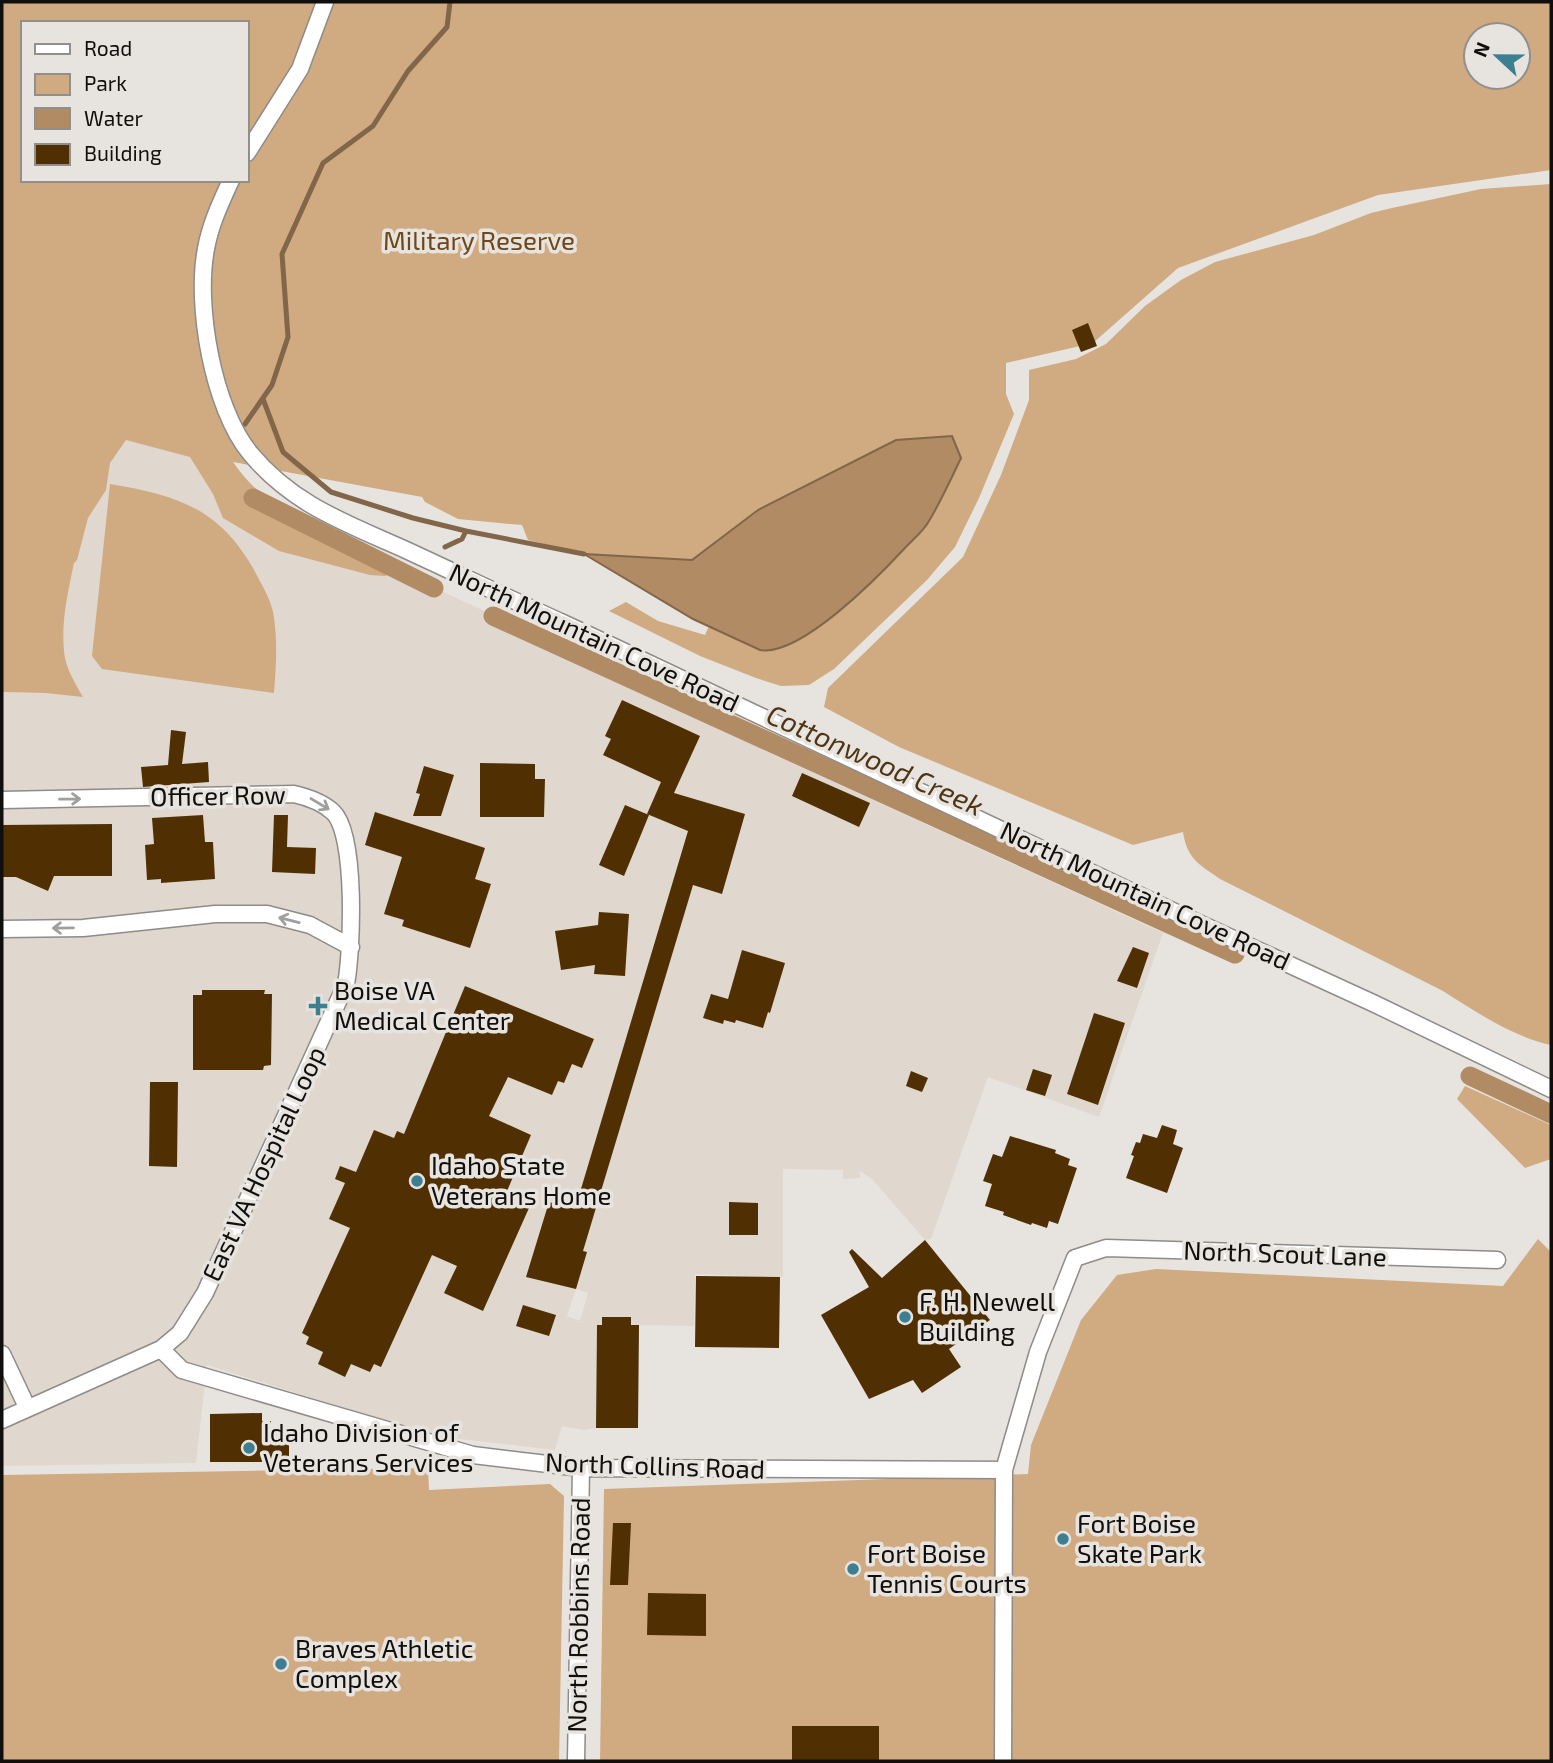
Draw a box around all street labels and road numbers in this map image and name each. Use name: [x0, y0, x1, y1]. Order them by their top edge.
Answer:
street label: North Mountain Cove Road: [445, 556, 744, 717]
street label: Officer Row: [150, 778, 286, 811]
street label: North Mountain Cove Road: [996, 814, 1295, 975]
street label: East VA Hospital Loop: [195, 1041, 331, 1286]
street label: North Scout Lane: [1183, 1233, 1387, 1272]
street label: North Collins Road: [545, 1445, 765, 1484]
street label: North Robbins Road: [560, 1497, 595, 1733]

